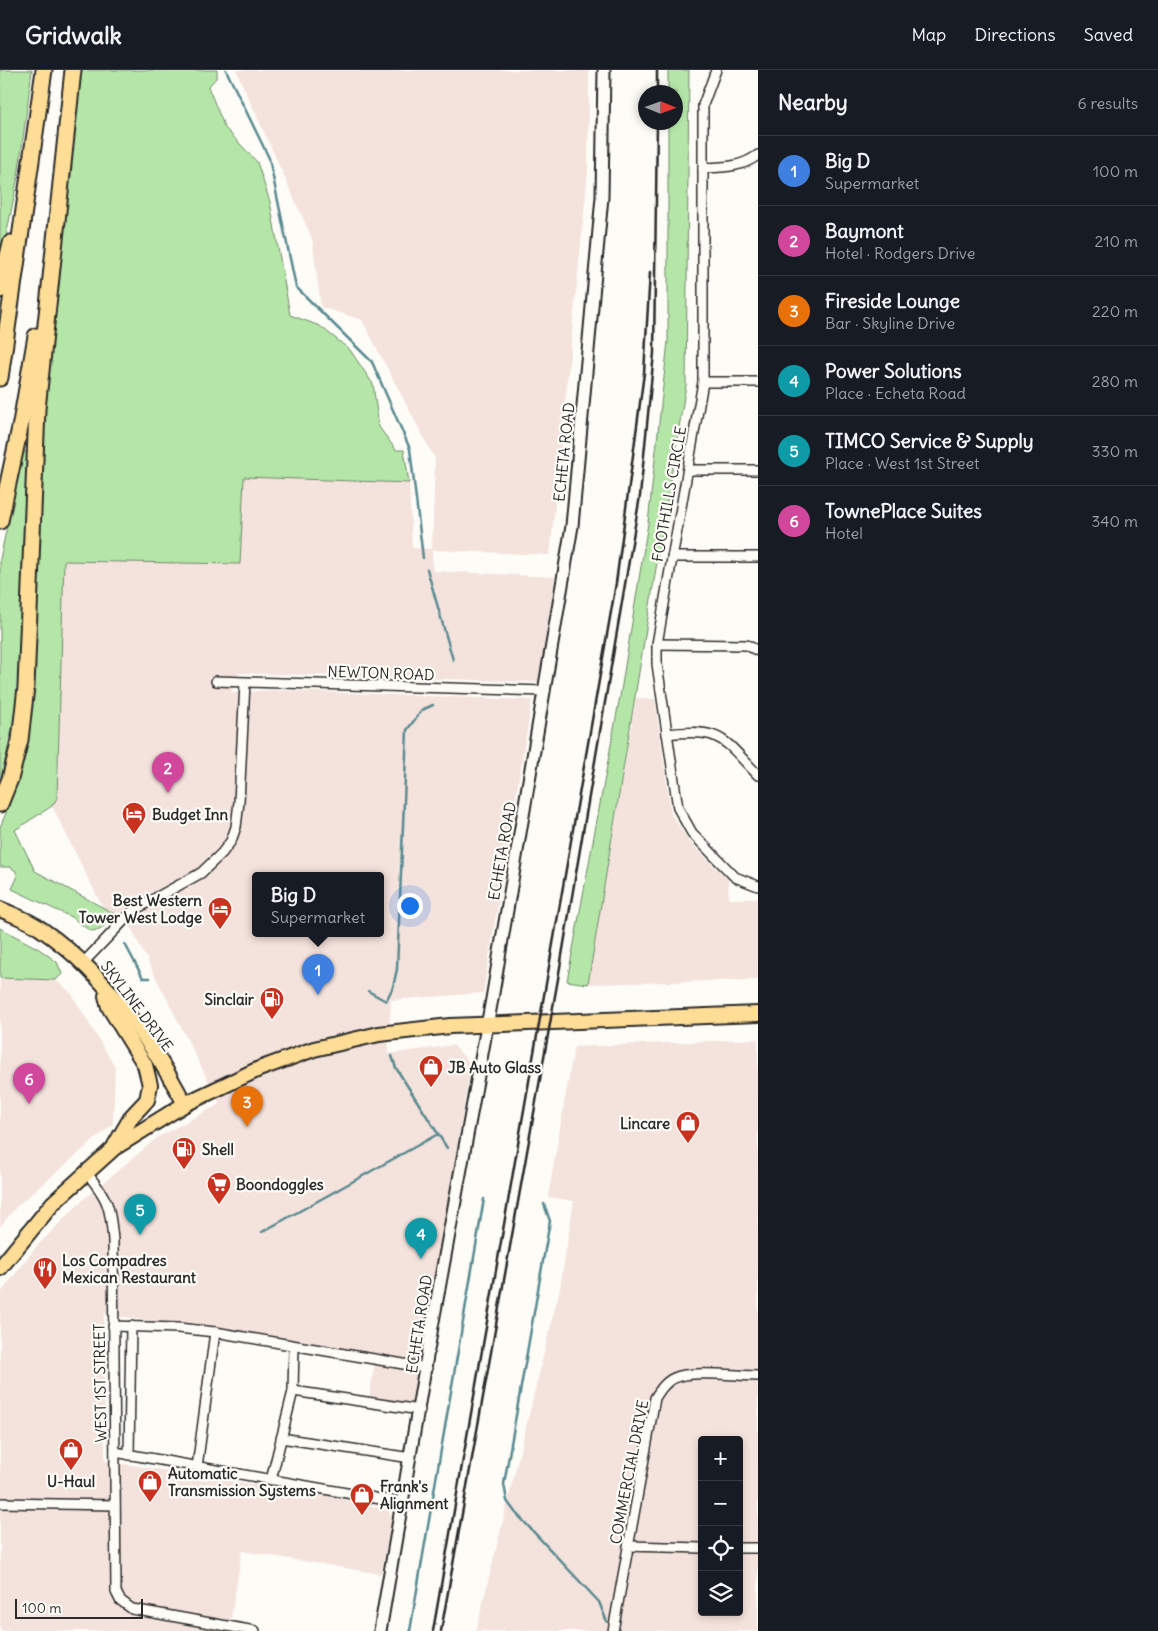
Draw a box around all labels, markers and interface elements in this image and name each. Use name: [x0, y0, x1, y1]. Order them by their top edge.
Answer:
text: Gridwalk: [25, 20, 122, 50]
text: Map: [911, 23, 946, 46]
text: Directions: [974, 23, 1056, 46]
text: Saved: [1084, 23, 1133, 46]
north arrow: [638, 85, 683, 130]
text: Nearby: [778, 89, 848, 116]
text: 6 results: [1077, 93, 1138, 113]
text: Big D: [825, 149, 870, 173]
text: 1: [791, 161, 797, 181]
text: 100 m: [1093, 161, 1138, 181]
text: Supermarket: [825, 173, 919, 193]
text: Baymont: [825, 219, 904, 243]
text: 2: [790, 231, 798, 251]
text: 210 m: [1095, 231, 1138, 251]
text: Hotel · Rodgers Drive: [825, 243, 975, 263]
text: Fireside Lounge: [825, 289, 960, 313]
text: 3: [789, 301, 799, 321]
text: 220 m: [1092, 301, 1138, 321]
text: Bar · Skyline Drive: [825, 313, 955, 333]
text: Power Solutions: [825, 359, 962, 383]
text: 4: [789, 371, 799, 391]
text: 280 m: [1092, 371, 1138, 391]
text: Place · Echeta Road: [825, 383, 966, 403]
street label: ECHETA ROAD: [549, 401, 579, 503]
street label: FOOTHILLS CIRCLE: [648, 425, 690, 563]
text: TIMCO Service & Supply: [825, 429, 1034, 453]
text: 5: [789, 441, 799, 461]
text: 330 m: [1091, 441, 1138, 461]
text: Place · West 1st Street: [825, 453, 980, 473]
text: TownePlace Suites: [825, 499, 982, 523]
text: 6: [789, 511, 799, 531]
text: 340 m: [1091, 511, 1138, 531]
text: Hotel: [825, 523, 863, 543]
street label: NEWTON ROAD: [327, 662, 435, 684]
pin: 2: [152, 752, 184, 793]
street label: ECHETA ROAD: [484, 800, 520, 902]
hotel icon: Budget Inn: [121, 801, 147, 835]
place label: Budget Inn: [152, 805, 229, 825]
popup: [252, 872, 384, 937]
text: Big D: [271, 883, 316, 907]
place label: Best Western Tower West Lodge: [79, 891, 202, 928]
your location: [397, 893, 423, 919]
hotel icon: Best Western Tower West Lodge: [207, 896, 233, 930]
text: Supermarket: [271, 907, 365, 927]
pin: 1: [302, 954, 334, 995]
street label: SKYLINE DRIVE: [97, 957, 177, 1055]
fuel station icon: Sinclair: [259, 986, 285, 1020]
place label: Sinclair: [205, 990, 255, 1009]
shop icon: JB Auto Glass: [418, 1054, 444, 1088]
place label: JB Auto Glass: [448, 1058, 541, 1077]
pin: 6: [13, 1063, 45, 1104]
pin: 3: [231, 1086, 263, 1127]
shop icon: Lincare: [675, 1110, 701, 1144]
place label: Lincare: [620, 1114, 670, 1133]
fuel station icon: Shell: [171, 1136, 197, 1170]
place label: Shell: [202, 1140, 234, 1159]
supermarket icon: Boondoggles: [206, 1171, 232, 1205]
place label: Boondoggles: [236, 1175, 324, 1195]
pin: 5: [124, 1194, 156, 1235]
pin: 4: [405, 1218, 437, 1259]
place label: Los Compadres Mexican Restaurant: [62, 1251, 197, 1287]
restaurant icon: Los Compadres Mexican Restaurant: [32, 1256, 58, 1290]
street label: ECHETA ROAD: [402, 1273, 436, 1375]
street label: WEST 1ST STREET: [89, 1323, 111, 1443]
street label: COMMERCIAL DRIVE: [606, 1398, 652, 1546]
map controls: [698, 1436, 743, 1616]
button: +: [698, 1436, 743, 1481]
shop icon: U-Haul: [58, 1437, 84, 1471]
place label: Automatic Transmission Systems: [168, 1464, 316, 1501]
shop icon: Automatic Transmission Systems: [137, 1469, 163, 1503]
place label: U-Haul: [47, 1472, 95, 1491]
place label: Frank's Alignment: [380, 1477, 449, 1514]
button: −: [698, 1481, 743, 1526]
shop icon: Frank's Alignment: [349, 1482, 375, 1516]
button: locate: [698, 1526, 743, 1571]
button: layers: [698, 1571, 743, 1616]
scale bar: [15, 1596, 142, 1619]
text: 100 m: [22, 1599, 62, 1617]

